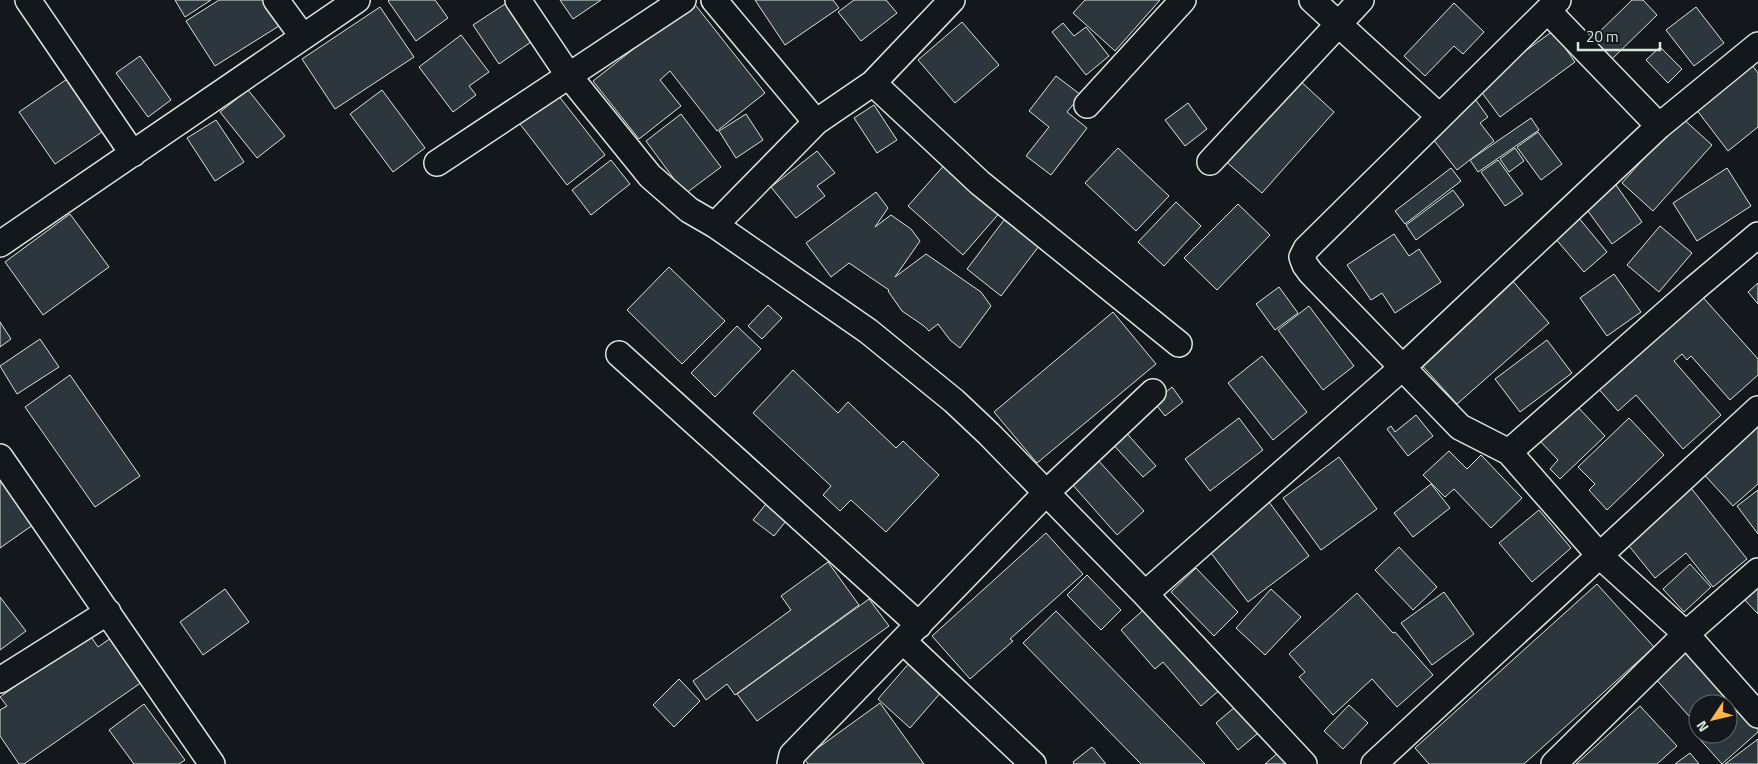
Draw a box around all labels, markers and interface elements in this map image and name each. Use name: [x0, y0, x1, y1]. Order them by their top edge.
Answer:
scale bar: [1578, 20, 1660, 52]
text: 20 m: [1586, 25, 1619, 48]
north arrow: [1688, 694, 1738, 744]
text: N: [1691, 717, 1713, 737]

